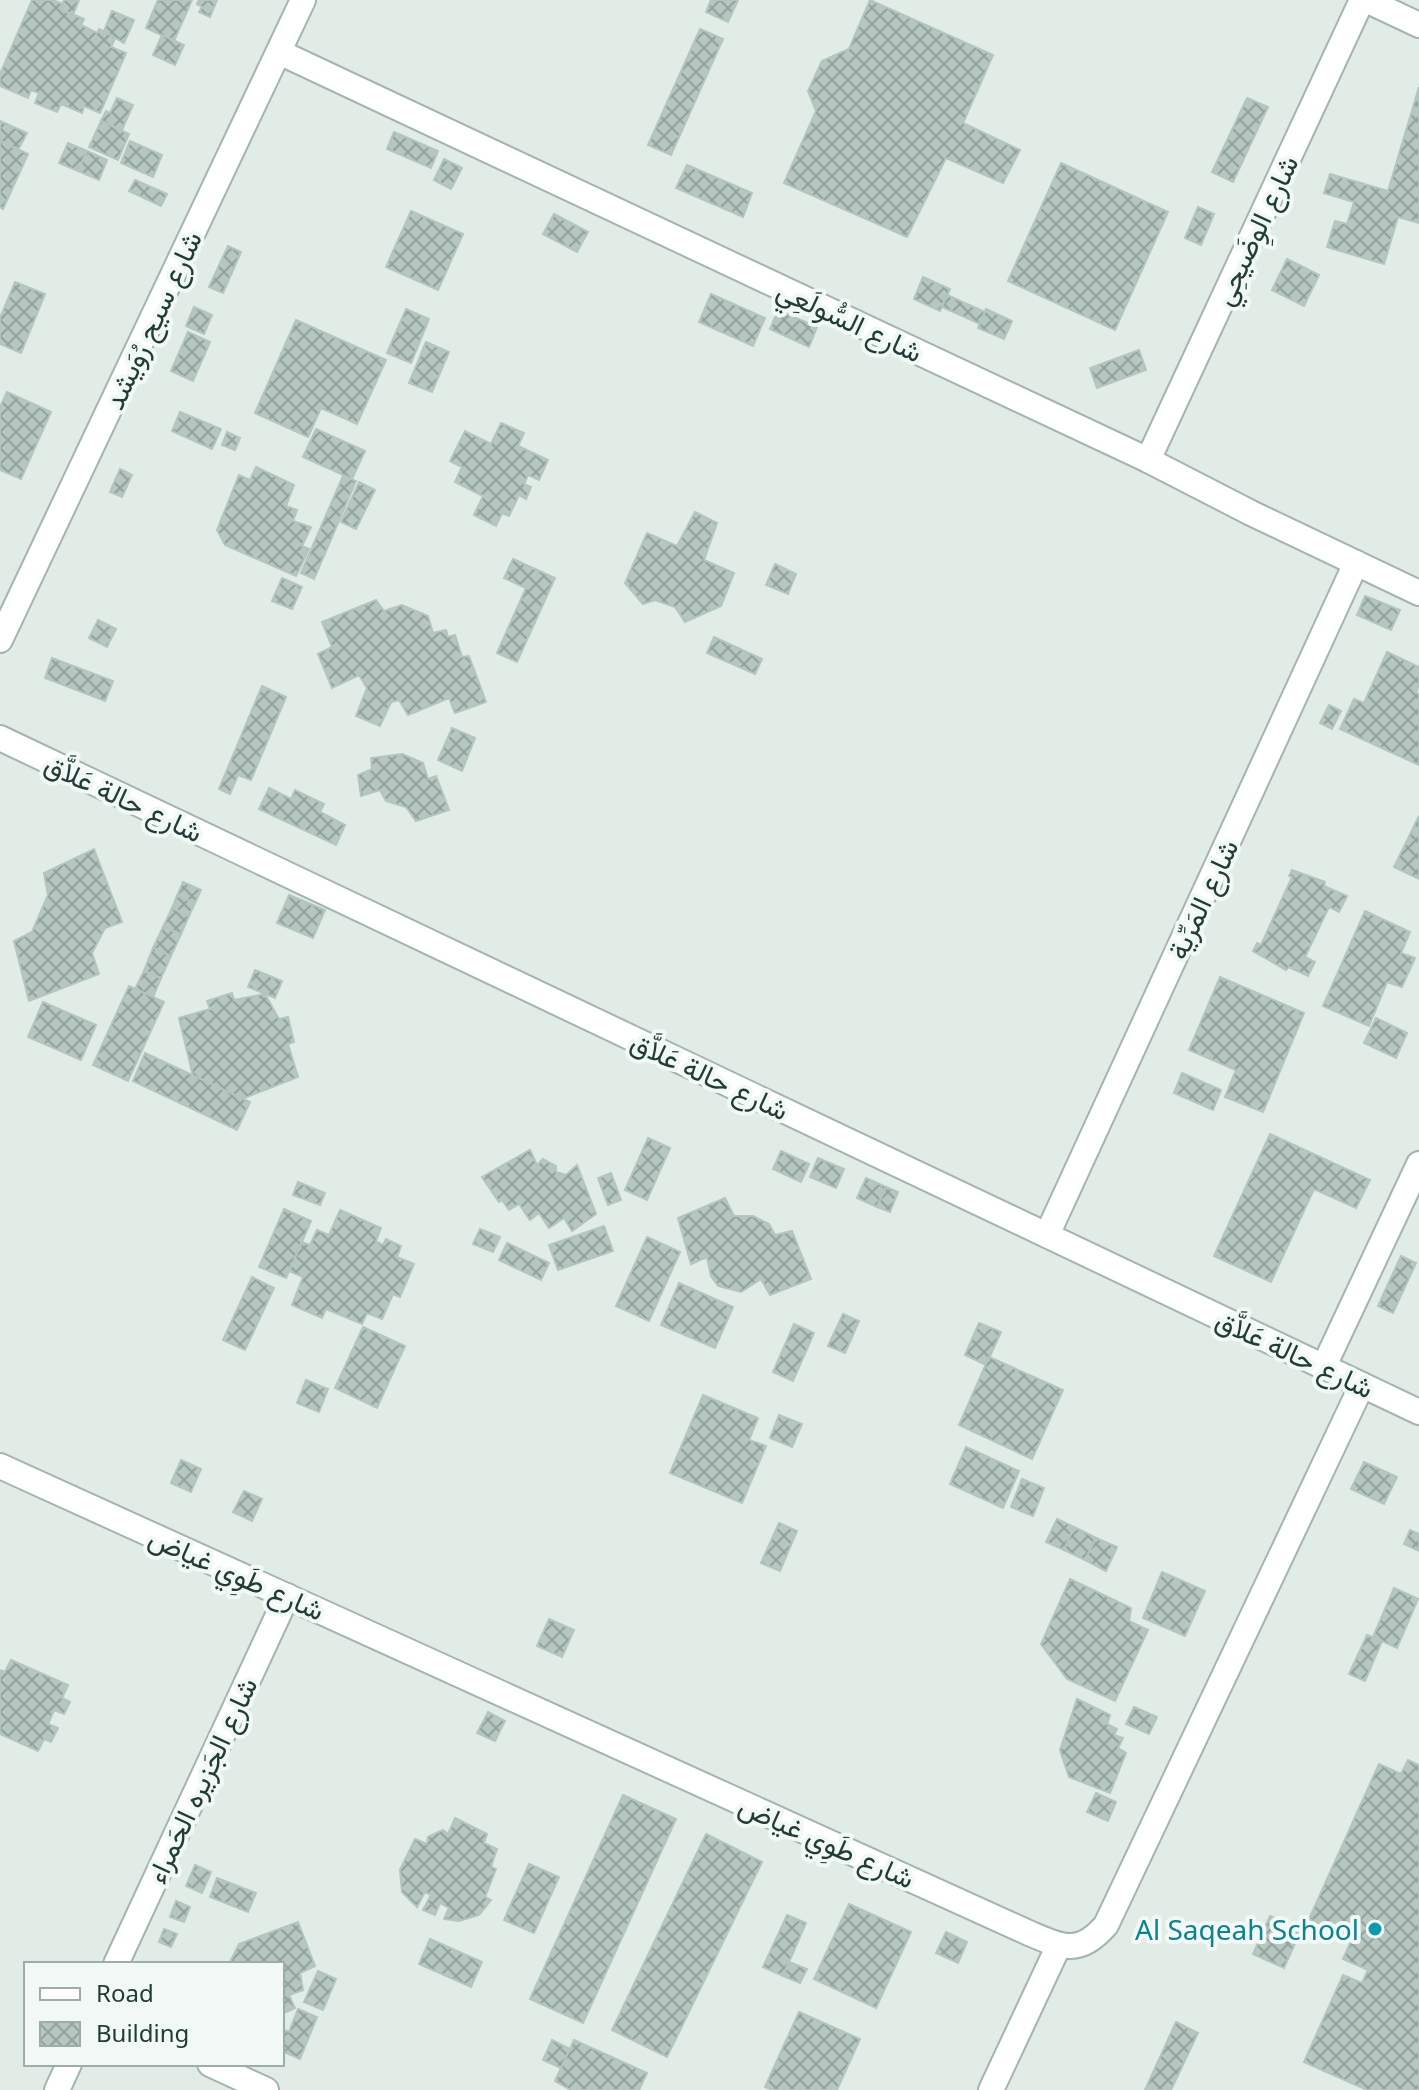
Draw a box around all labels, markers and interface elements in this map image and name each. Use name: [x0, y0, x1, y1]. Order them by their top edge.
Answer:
street label: شارع الوِضَيحِي: [1204, 149, 1311, 313]
street label: شارع سيح رُوَيشد: [94, 225, 212, 416]
street label: شارع السُّولَعِي: [769, 270, 929, 375]
street label: شارع حالة عَلاَّق: [38, 744, 209, 851]
street label: شارع المَرِّية: [1158, 833, 1247, 966]
street label: شارع حالة عَلاَّق: [624, 1022, 795, 1129]
street label: شارع حالة عَلاَّق: [1209, 1300, 1380, 1407]
street label: شارع طَوِي غياض: [141, 1517, 331, 1633]
street label: شارع الجَزيره الحَمراء: [137, 1671, 266, 1890]
street label: شارع طَوِي غياض: [731, 1785, 921, 1901]
place label: Al Saqeah School: [1135, 1910, 1359, 1948]
marker: Al Saqeah School: [1366, 1920, 1384, 1938]
legend: [24, 1962, 284, 2066]
text: Road: [96, 1976, 154, 2009]
text: Building: [96, 2016, 189, 2049]

